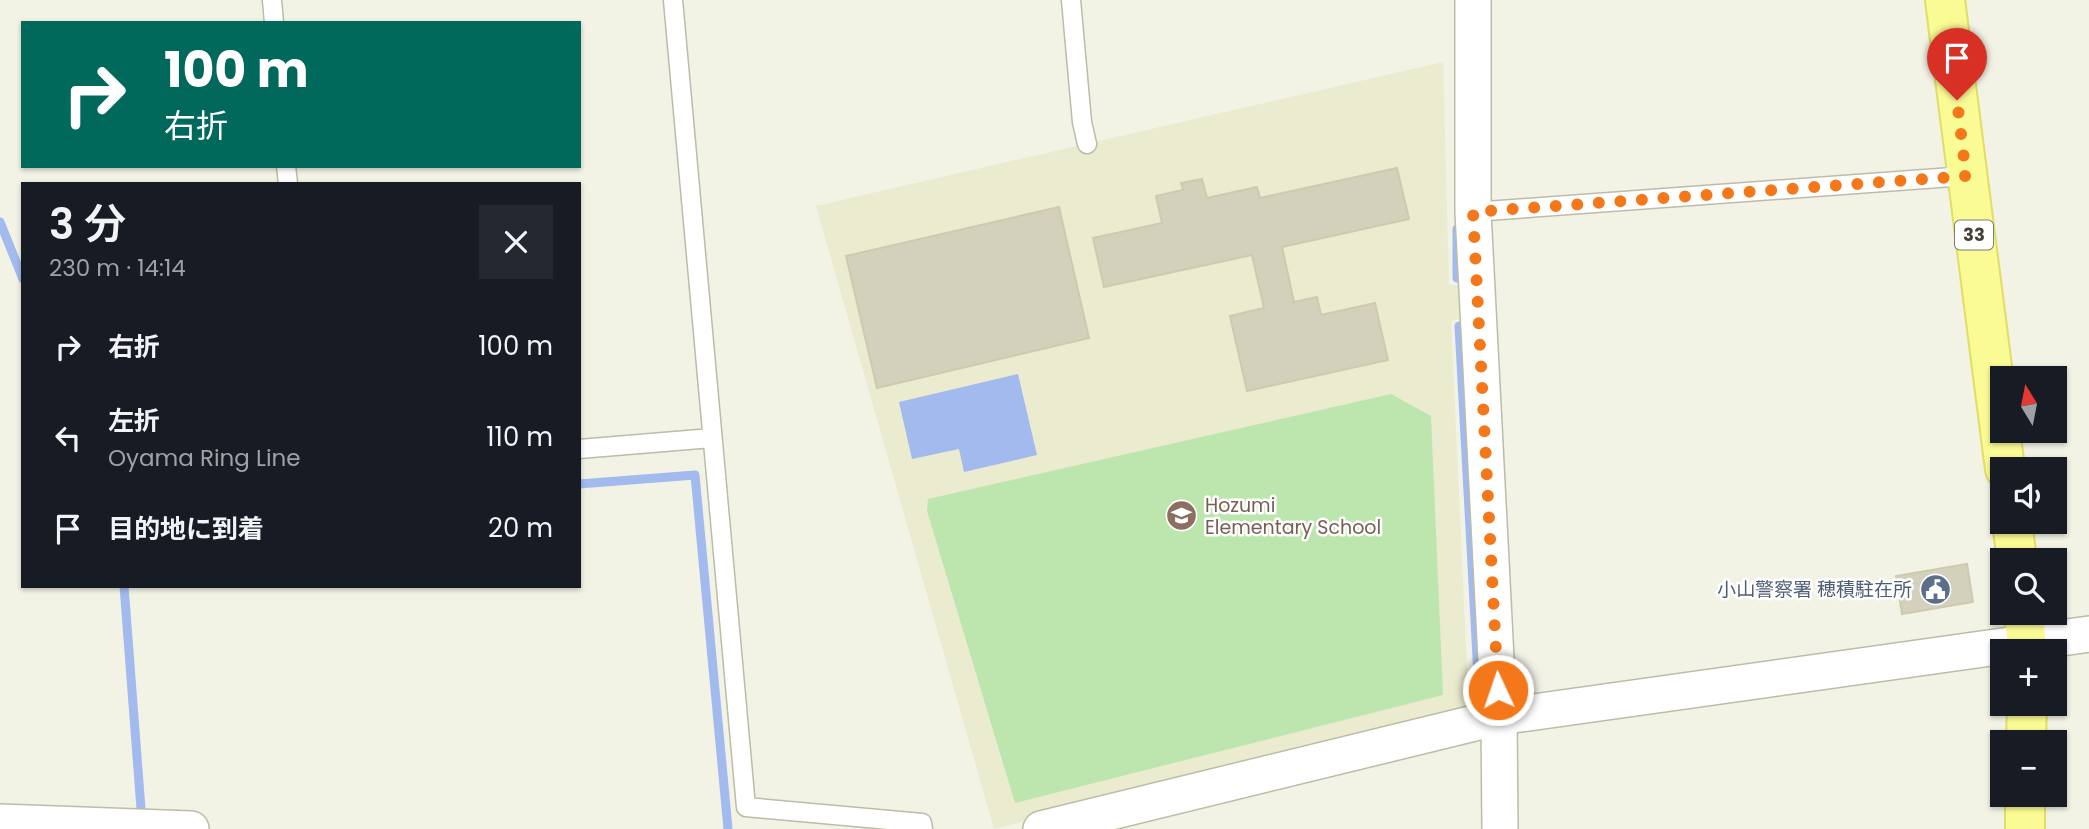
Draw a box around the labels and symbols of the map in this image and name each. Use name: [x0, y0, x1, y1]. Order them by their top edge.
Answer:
pin: [1927, 28, 1987, 100]
road number: 33: [1955, 220, 1993, 249]
north arrow: [1990, 366, 2067, 443]
place label: Hozumi Elementary School: [1205, 492, 1381, 541]
school or university icon: Hozumi Elementary School: [1165, 499, 1199, 533]
public building icon: 小山警察署 穂積駐在所: [1918, 572, 1952, 606]
place label: 小山警察署 穂積駐在所: [1717, 576, 1912, 603]
position arrow: [1461, 653, 1535, 727]

